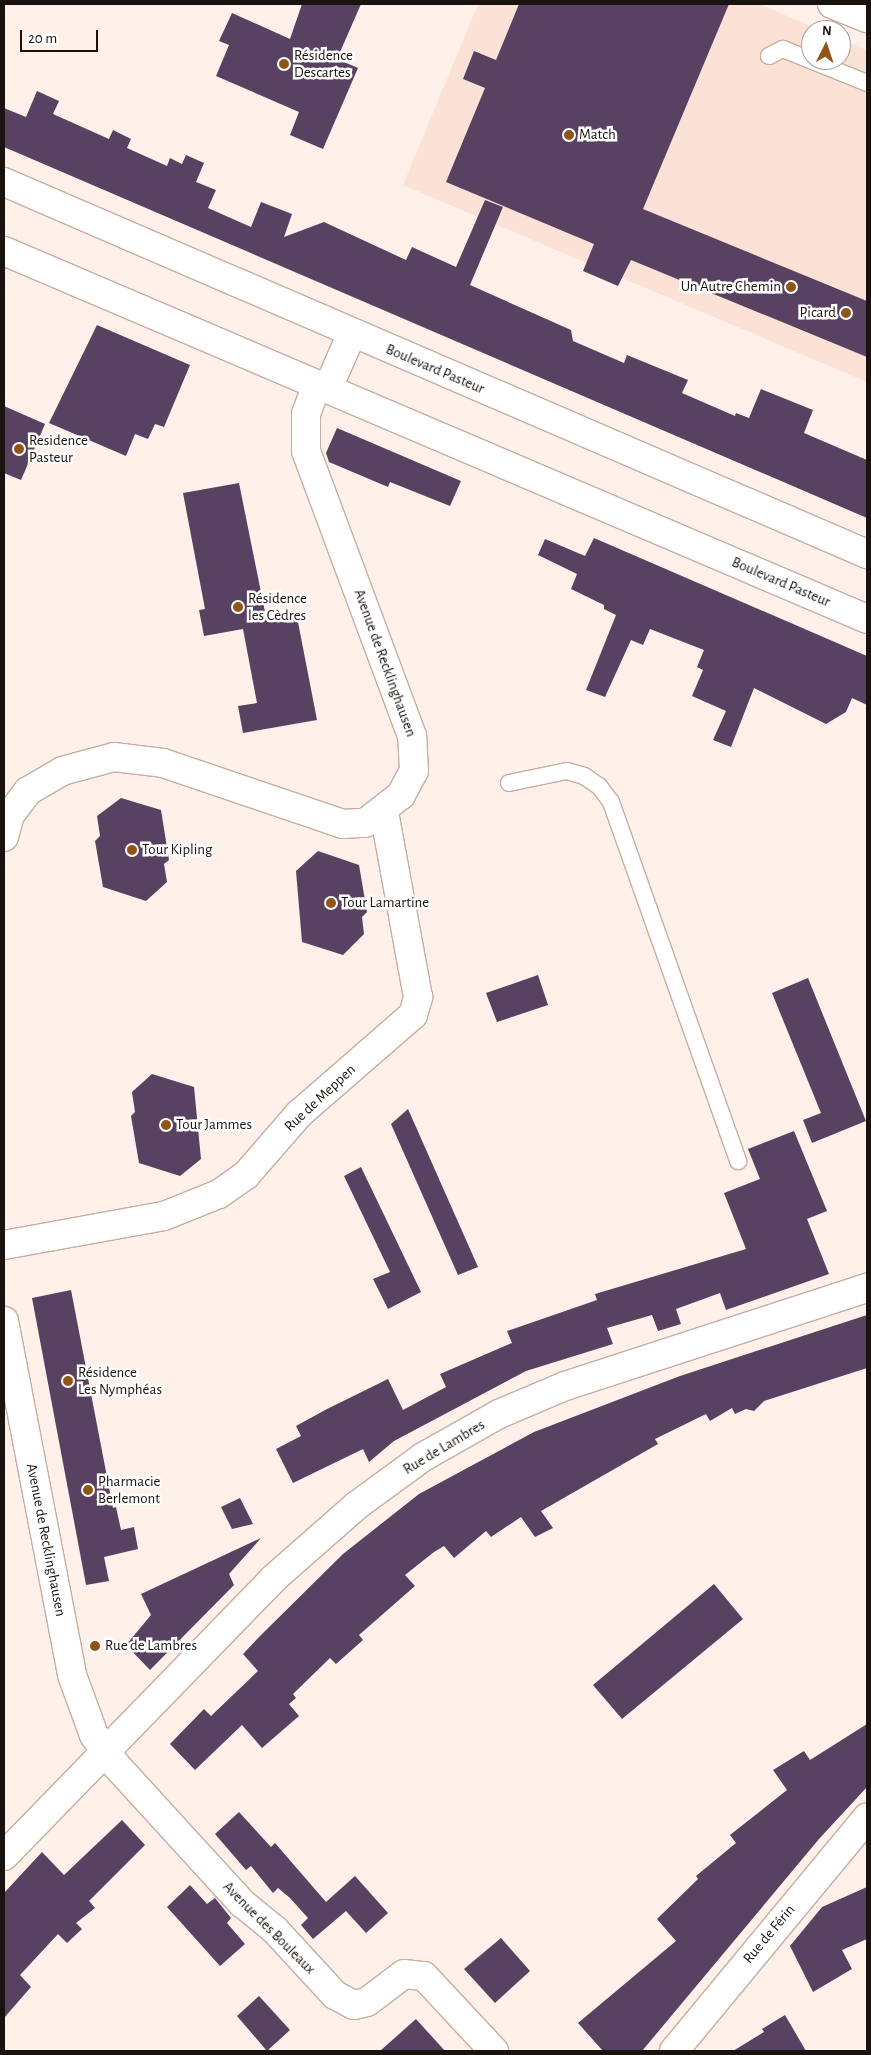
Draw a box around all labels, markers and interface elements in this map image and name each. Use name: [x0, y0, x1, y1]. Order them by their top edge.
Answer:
scale bar: [22, 20, 100, 52]
north arrow: [801, 20, 851, 70]
text: N: [822, 24, 832, 38]
text: 20 m: [28, 31, 57, 46]
place label: Résidence Descartes: [294, 46, 353, 81]
marker: Résidence Descartes: [278, 58, 290, 70]
place label: Match: [579, 126, 616, 144]
marker: Match: [563, 129, 575, 141]
place label: Un Autre Chemin: [681, 278, 781, 296]
marker: Un Autre Chemin: [785, 281, 797, 293]
place label: Picard: [800, 304, 836, 322]
marker: Picard: [840, 307, 852, 319]
street label: Boulevard Pasteur: [383, 340, 487, 398]
place label: Residence Pasteur: [29, 431, 88, 466]
marker: Residence Pasteur: [13, 443, 25, 455]
street label: Boulevard Pasteur: [729, 553, 833, 611]
street label: Avenue de Recklinghausen: [350, 587, 420, 739]
place label: Résidence les Cèdres: [248, 589, 307, 624]
marker: Résidence les Cèdres: [232, 601, 244, 613]
place label: Tour Kipling: [142, 841, 212, 859]
marker: Tour Kipling: [126, 844, 138, 856]
place label: Tour Lamartine: [341, 894, 429, 912]
marker: Tour Lamartine: [325, 897, 337, 909]
street label: Rue de Meppen: [281, 1061, 359, 1135]
place label: Tour Jammes: [176, 1116, 252, 1134]
marker: Tour Jammes: [160, 1119, 172, 1131]
place label: Résidence Les Nymphéas: [78, 1363, 162, 1398]
marker: Résidence Les Nymphéas: [62, 1375, 74, 1387]
street label: Rue de Lambres: [400, 1416, 488, 1478]
street label: Avenue de Recklinghausen: [22, 1462, 70, 1618]
place label: Pharmacie Berlemont: [98, 1472, 160, 1507]
marker: Pharmacie Berlemont: [82, 1484, 94, 1496]
place label: Rue de Lambres: [105, 1637, 197, 1655]
marker: Rue de Lambres: [89, 1640, 101, 1652]
street label: Avenue des Bouleaux: [219, 1878, 319, 1978]
street label: Rue de Férin: [739, 1901, 799, 1967]

